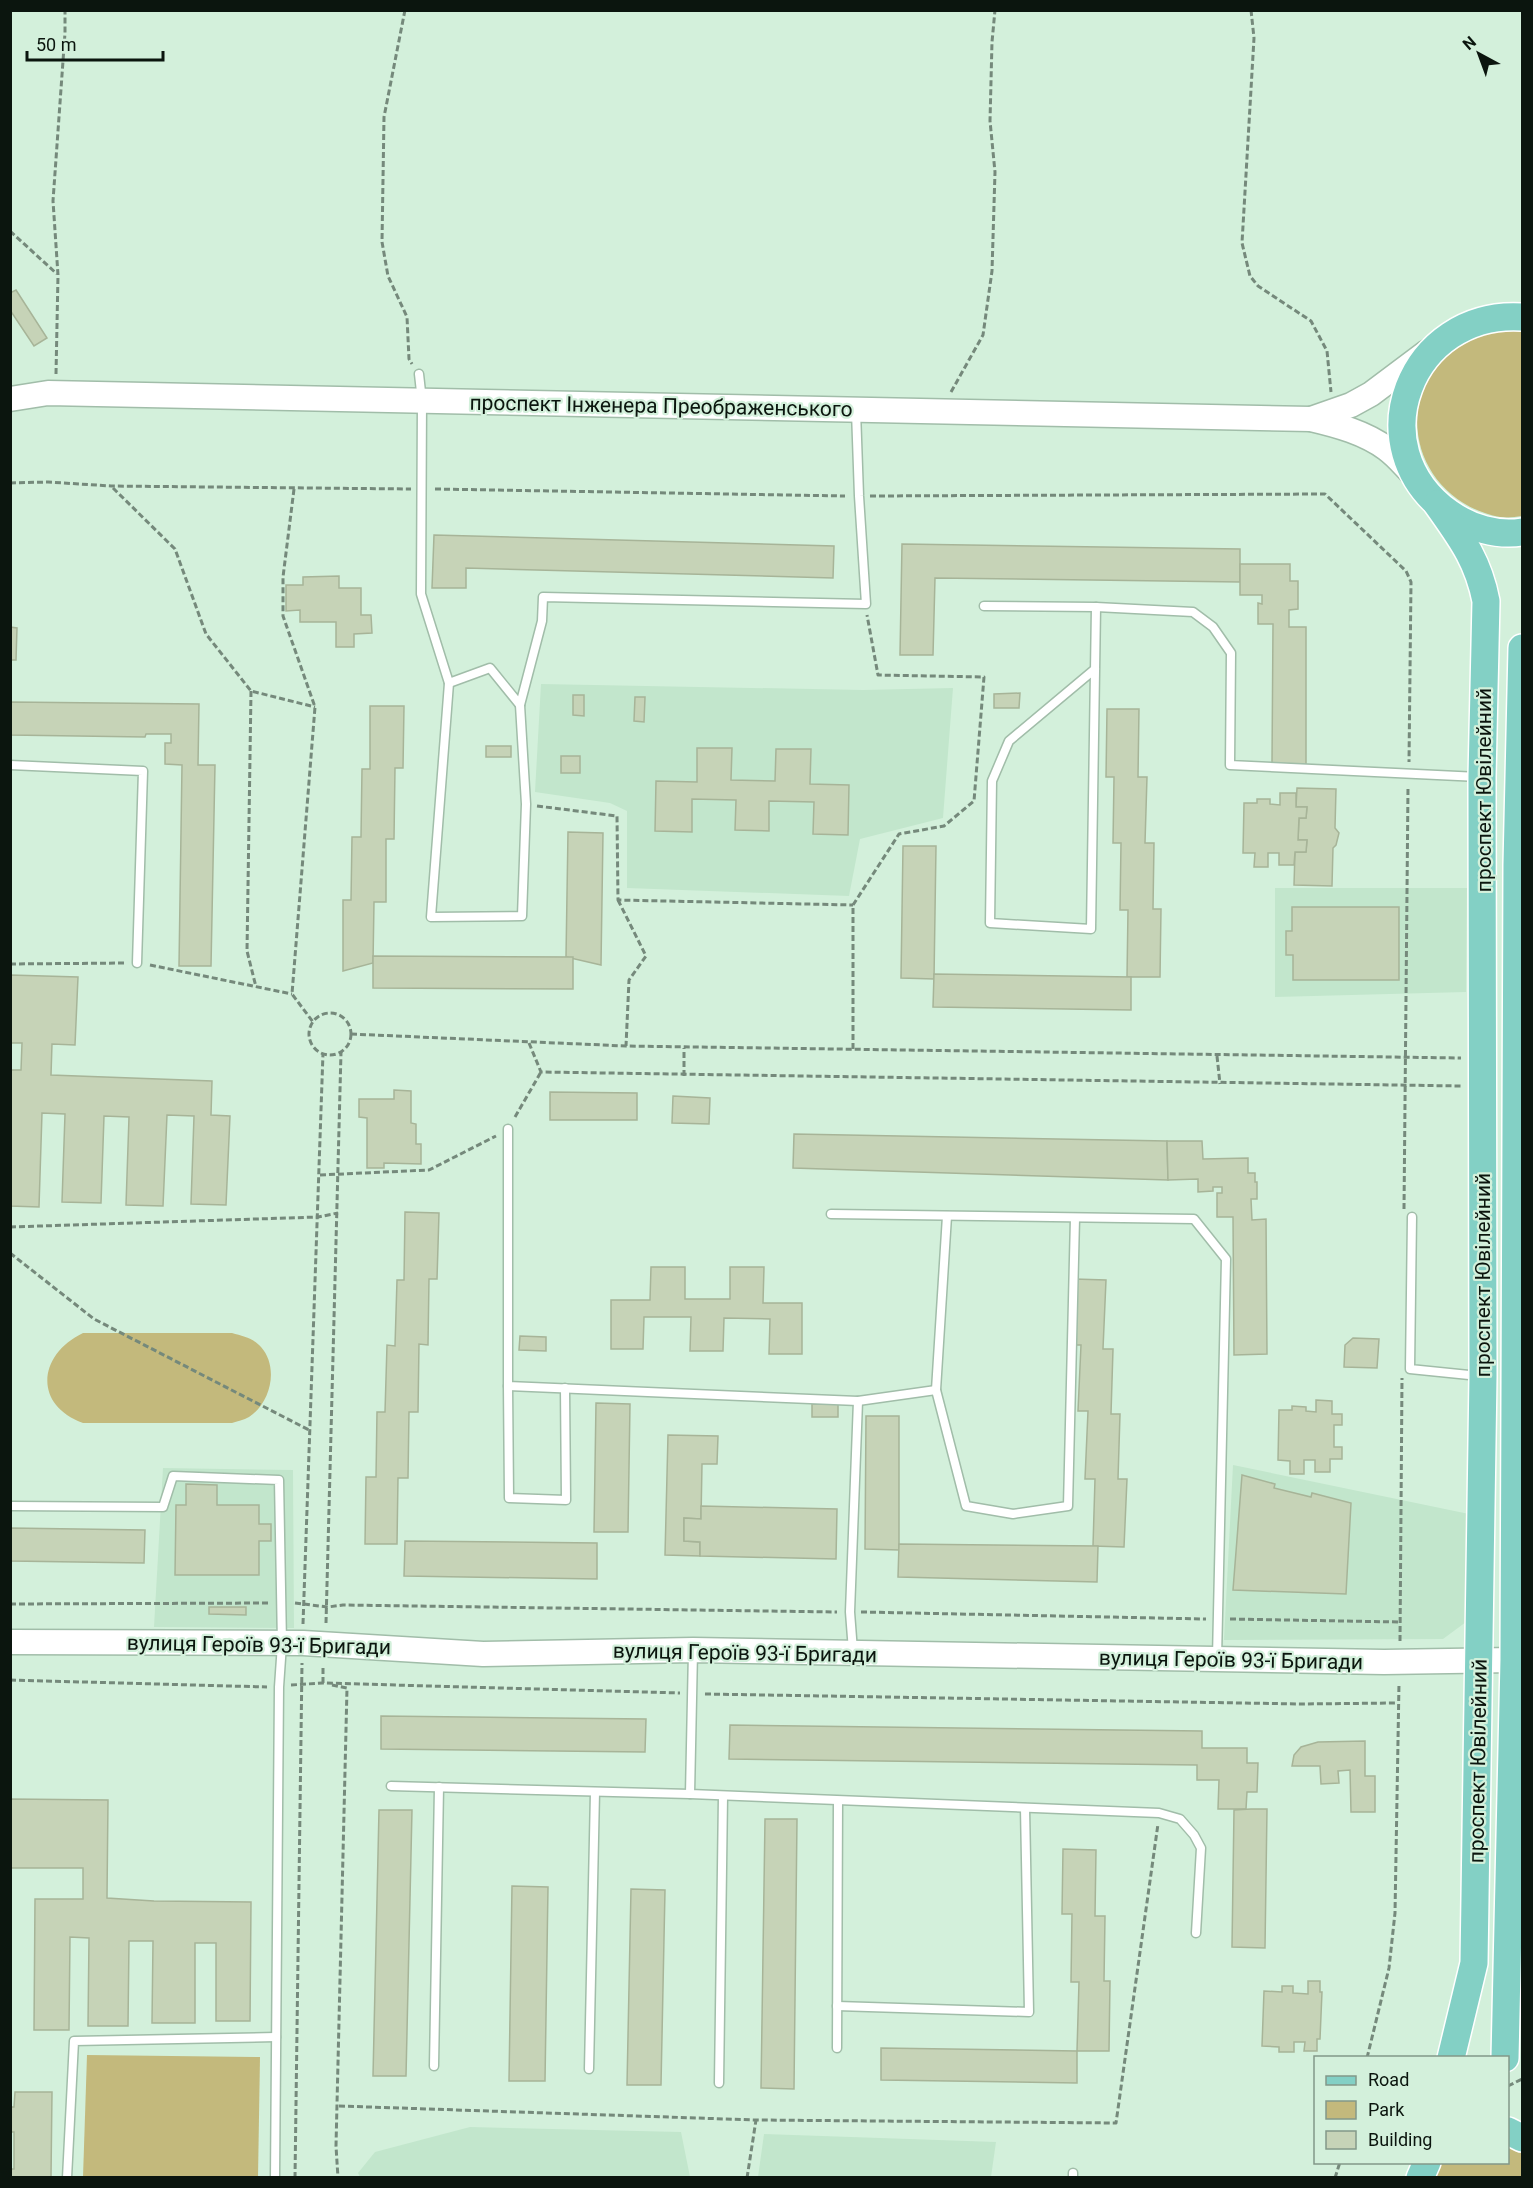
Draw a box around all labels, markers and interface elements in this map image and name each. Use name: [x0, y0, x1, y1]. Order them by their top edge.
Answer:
scale bar: [27, 24, 164, 62]
north arrow: [1449, 24, 1509, 84]
text: N: [1459, 32, 1480, 54]
text: 50 m: [36, 34, 76, 55]
street label: проспект Інженера Преображенського: [469, 391, 853, 421]
street label: проспект Ювілейний: [1472, 688, 1496, 892]
street label: проспект Ювілейний: [1471, 1173, 1495, 1377]
street label: вулиця Героїв 93-ї Бригади: [127, 1631, 391, 1659]
street label: вулиця Героїв 93-ї Бригади: [613, 1639, 877, 1667]
street label: вулиця Героїв 93-ї Бригади: [1099, 1646, 1363, 1674]
street label: проспект Ювілейний: [1464, 1659, 1492, 1863]
legend: [1314, 2056, 1509, 2164]
text: Road: [1368, 2069, 1409, 2090]
text: Park: [1368, 2099, 1405, 2120]
text: Building: [1368, 2129, 1432, 2150]

